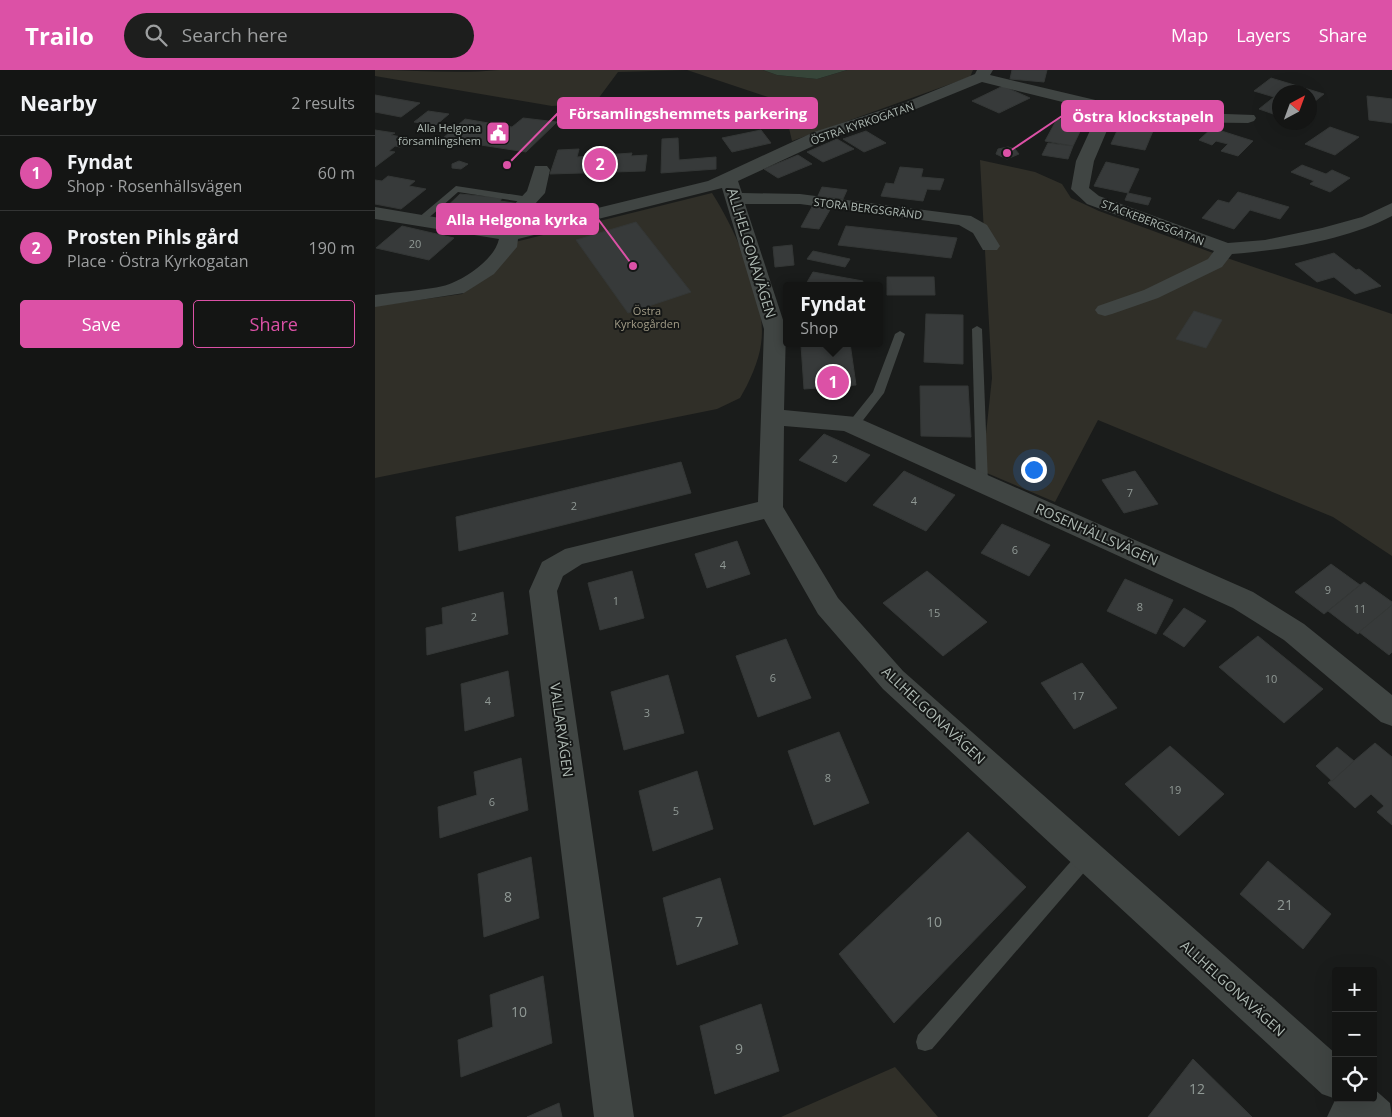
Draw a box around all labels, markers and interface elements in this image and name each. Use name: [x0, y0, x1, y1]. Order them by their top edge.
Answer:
search box: [124, 13, 474, 58]
text: Trailo: [25, 19, 94, 52]
icon: search: [142, 21, 170, 49]
text: Search here: [182, 22, 288, 48]
text: Map: [1171, 23, 1208, 47]
text: Layers: [1236, 23, 1291, 47]
text: Share: [1319, 23, 1367, 47]
north arrow: [1272, 85, 1317, 130]
text: Nearby: [20, 89, 97, 117]
text: 2 results: [291, 92, 355, 114]
callout: Församlingshemmets parkering: [558, 98, 817, 128]
street label: ÖSTRA KYRKOGATAN: [808, 98, 916, 148]
callout: Östra klockstapeln: [1062, 101, 1223, 131]
text: Församlingshemmets parkering: [569, 103, 808, 123]
text: Östra klockstapeln: [1072, 106, 1214, 126]
place label: Alla Helgona församlingshem: [398, 120, 481, 148]
public building icon: Alla Helgona församlingshem: [485, 120, 511, 146]
pin: 2: [584, 145, 616, 183]
text: Fyndat: [67, 149, 132, 175]
text: 1: [31, 162, 41, 184]
text: 60 m: [318, 162, 355, 184]
text: Shop · Rosenhällsvägen: [67, 175, 242, 197]
street label: ALLHELGONAVÄGEN: [723, 186, 781, 320]
street label: STORA BERGSGRÄND: [813, 194, 923, 222]
street label: STACKEBERGSGATAN: [1099, 195, 1207, 249]
callout: Alla Helgona kyrka: [437, 204, 598, 234]
text: Alla Helgona kyrka: [447, 209, 587, 229]
text: Prosten Pihls gård: [67, 224, 239, 250]
house number: 20: [409, 236, 421, 251]
text: 2: [31, 237, 41, 259]
text: 190 m: [309, 237, 355, 259]
text: Place · Östra Kyrkogatan: [67, 250, 248, 272]
popup: [783, 282, 883, 347]
text: Fyndat: [800, 291, 866, 317]
button: Save: [20, 300, 183, 348]
button: Share: [193, 300, 355, 348]
park label: Östra Kyrkogården: [614, 303, 680, 331]
text: Shop: [800, 317, 838, 339]
pin: 1: [817, 363, 849, 401]
house number: 2: [832, 451, 838, 466]
your location: [1021, 457, 1047, 483]
house number: 7: [1127, 485, 1133, 500]
house number: 4: [911, 493, 918, 508]
house number: 2: [571, 498, 577, 513]
street label: ROSENHÄLLSVÄGEN: [1033, 498, 1161, 570]
house number: 6: [1012, 542, 1018, 557]
house number: 4: [720, 557, 727, 572]
house number: 9: [1325, 582, 1331, 597]
house number: 1: [613, 593, 619, 608]
house number: 8: [1137, 599, 1143, 614]
house number: 11: [1354, 601, 1366, 616]
house number: 15: [928, 605, 940, 620]
house number: 2: [471, 609, 477, 624]
street label: ALLHELGONAVÄGEN: [878, 662, 990, 768]
house number: 6: [770, 670, 776, 685]
house number: 10: [1265, 671, 1277, 686]
street label: VALLARVÄGEN: [546, 682, 578, 778]
house number: 17: [1072, 688, 1084, 703]
house number: 4: [485, 693, 492, 708]
house number: 3: [644, 705, 650, 720]
house number: 8: [825, 770, 831, 785]
house number: 19: [1169, 782, 1181, 797]
house number: 6: [489, 794, 495, 809]
house number: 5: [673, 803, 679, 818]
house number: 8: [504, 887, 512, 906]
house number: 21: [1277, 895, 1293, 914]
house number: 7: [695, 912, 703, 931]
house number: 10: [926, 912, 942, 931]
street label: ALLHELGONAVÄGEN: [1176, 936, 1290, 1040]
map controls: [1332, 967, 1377, 1102]
button: +: [1332, 967, 1377, 1012]
house number: 10: [511, 1002, 527, 1021]
button: −: [1332, 1012, 1377, 1057]
house number: 9: [735, 1039, 743, 1058]
button: locate: [1332, 1057, 1377, 1102]
house number: 12: [1189, 1079, 1205, 1098]

